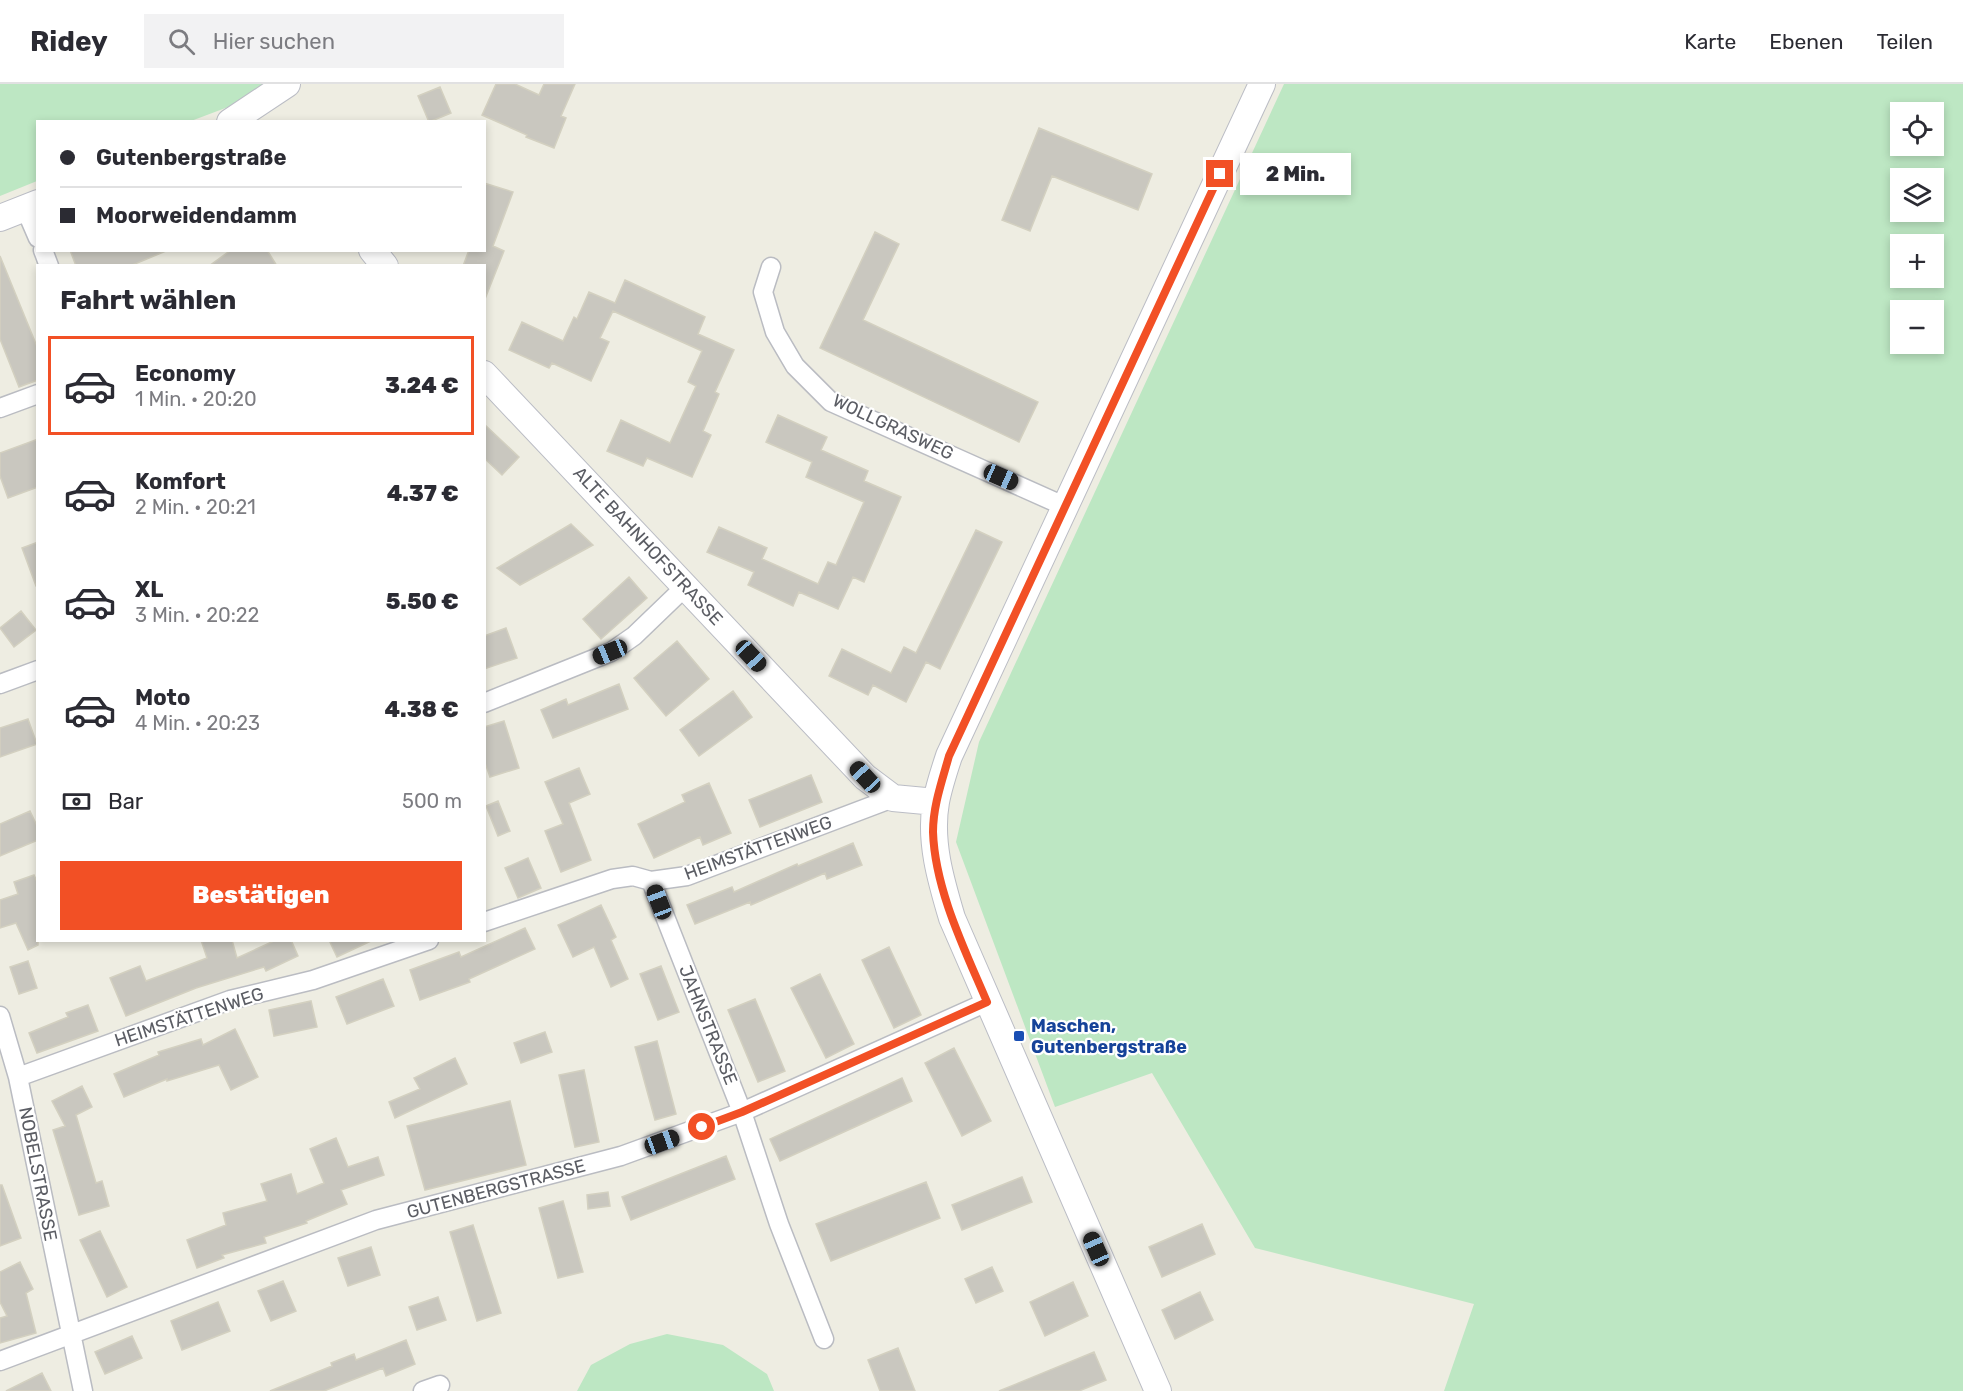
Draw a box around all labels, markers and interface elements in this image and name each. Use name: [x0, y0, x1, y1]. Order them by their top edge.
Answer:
search box: [144, 14, 564, 68]
text: Ridey: [30, 25, 108, 58]
icon: search: [165, 25, 198, 58]
text: Hier suchen: [213, 28, 335, 55]
text: Karte: [1684, 29, 1736, 54]
text: Ebenen: [1769, 29, 1843, 54]
text: Teilen: [1876, 29, 1933, 54]
map controls: [1890, 102, 1944, 354]
button: locate: [1890, 102, 1944, 156]
text: Gutenbergstraße: [96, 144, 287, 171]
callout: 2 Min.: [1241, 153, 1352, 195]
route end: [1206, 160, 1233, 187]
text: 2 Min.: [1266, 162, 1325, 186]
button: layers: [1890, 168, 1944, 222]
text: Moorweidendamm: [96, 202, 297, 229]
button: +: [1890, 234, 1944, 288]
text: Fahrt wählen: [60, 284, 236, 316]
button: −: [1890, 300, 1944, 354]
icon: car: [63, 359, 117, 413]
text: Economy: [135, 360, 236, 387]
text: 3.24 €: [385, 372, 459, 399]
text: 1 Min. · 20:20: [135, 387, 257, 411]
street label: WOLLGRASWEG: [829, 389, 957, 465]
car: [981, 461, 1021, 493]
street label: ALTE BAHNHOFSTRASSE: [569, 462, 727, 630]
icon: car: [63, 467, 117, 521]
text: Komfort: [135, 468, 226, 495]
text: 4.37 €: [387, 480, 459, 507]
text: 2 Min. · 20:21: [135, 495, 256, 519]
icon: car: [63, 575, 117, 629]
text: XL: [135, 576, 163, 603]
text: 5.50 €: [386, 588, 459, 615]
text: 3 Min. · 20:22: [135, 603, 259, 627]
car: [590, 637, 630, 667]
car: [732, 637, 770, 675]
icon: car: [63, 683, 117, 737]
text: Moto: [135, 684, 190, 711]
text: 4.38 €: [385, 696, 459, 723]
text: 4 Min. · 20:23: [135, 711, 260, 735]
car: [846, 758, 884, 796]
icon: cash: [60, 785, 93, 818]
text: Bar: [108, 788, 143, 815]
text: 500 m: [402, 789, 462, 813]
street label: HEIMSTÄTTENWEG: [681, 811, 835, 885]
button: Bestätigen: [60, 861, 462, 930]
car: [644, 882, 674, 922]
street label: JAHNSTRASSE: [674, 962, 742, 1088]
street label: HEIMSTÄTTENWEG: [112, 983, 266, 1051]
place label: Maschen, Gutenbergstraße: [1031, 1015, 1187, 1058]
marker: Maschen, Gutenbergstraße: [1012, 1029, 1026, 1043]
street label: NOBELSTRASSE: [14, 1105, 62, 1243]
route start: [688, 1113, 715, 1140]
car: [642, 1127, 682, 1157]
street label: GUTENBERGSTRASSE: [404, 1155, 588, 1223]
car: [1080, 1229, 1112, 1269]

